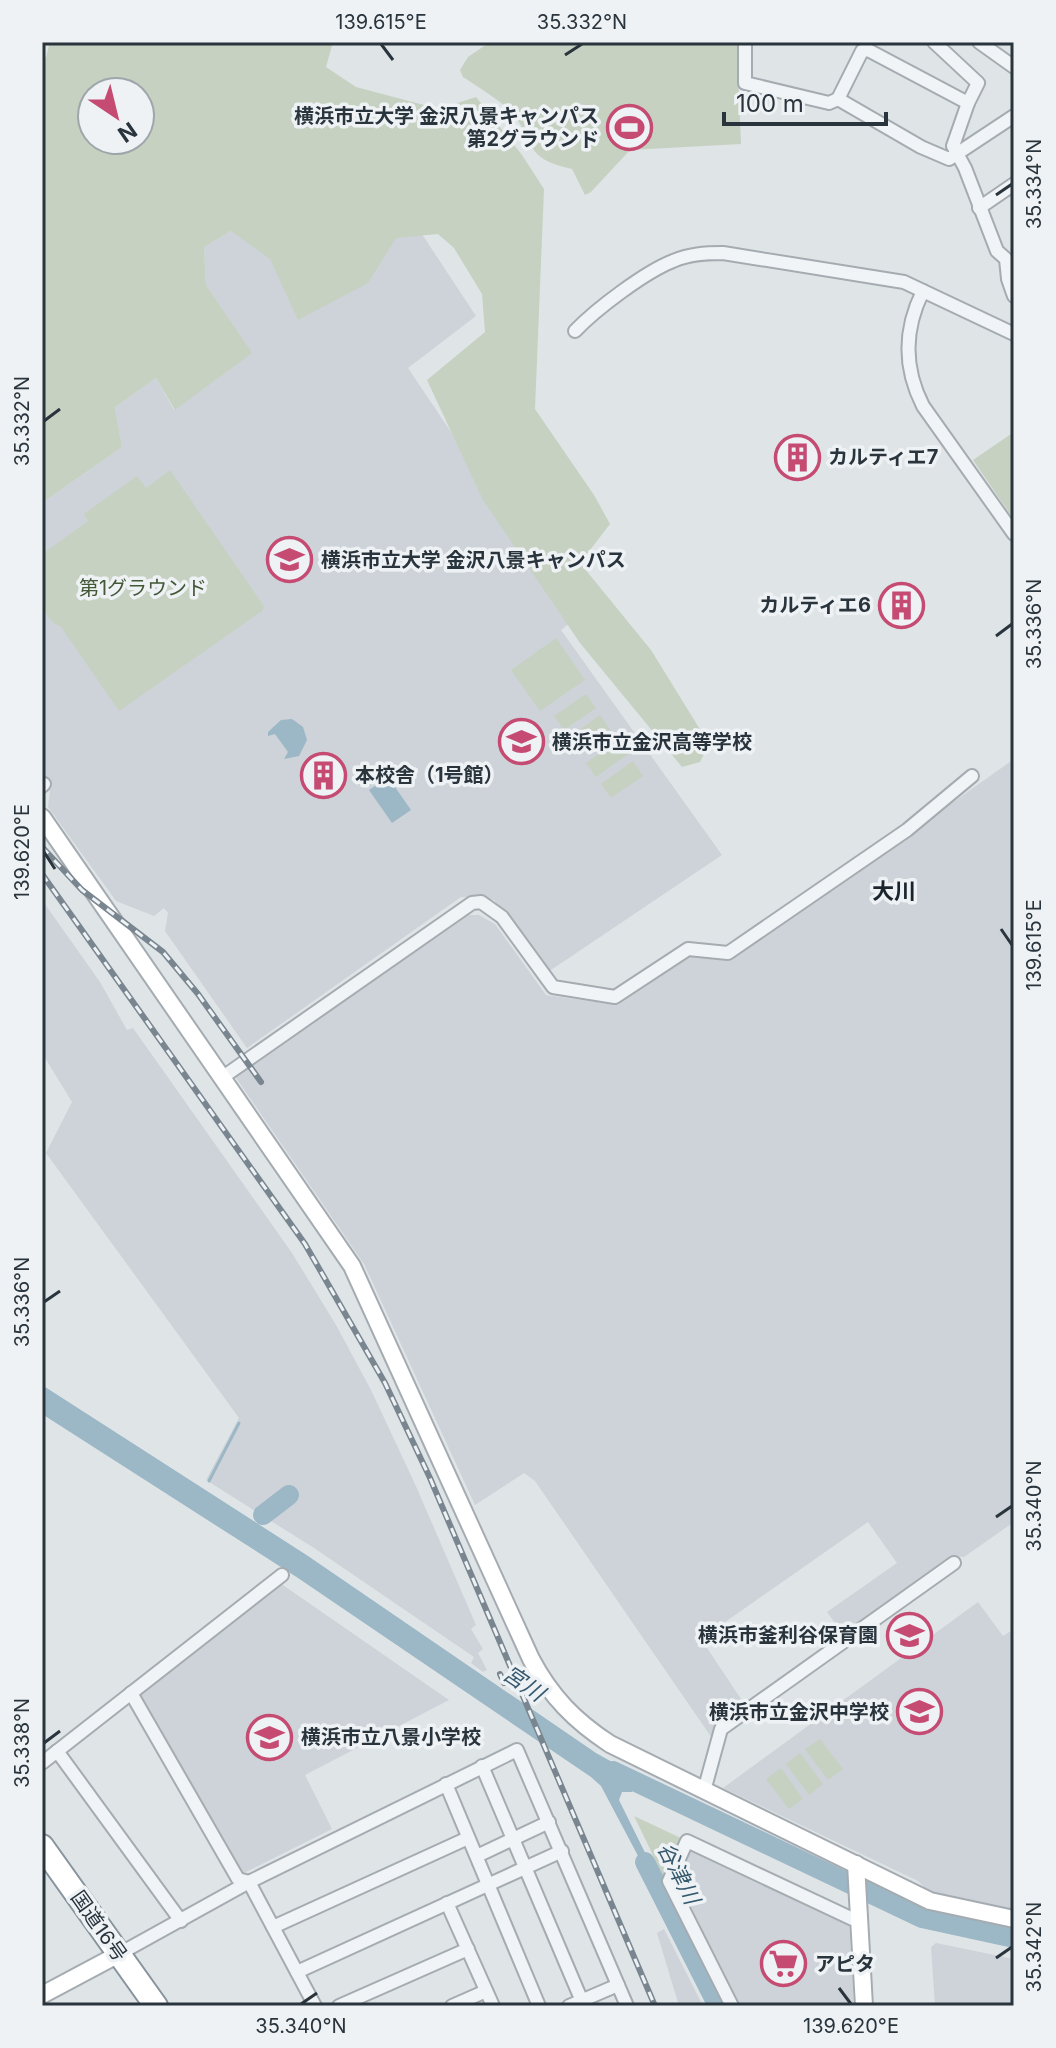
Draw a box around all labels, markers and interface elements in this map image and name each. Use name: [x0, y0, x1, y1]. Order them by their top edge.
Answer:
text: 139.615°E: [335, 10, 427, 34]
text: 35.332°N: [537, 10, 627, 34]
north arrow: [76, 76, 156, 156]
scale bar: [724, 76, 886, 126]
text: 100 m: [736, 89, 804, 118]
place label: 横浜市立大学 金沢八景キャンパス 第2グラウンド: [294, 104, 599, 151]
sports icon: 横浜市立大学 金沢八景キャンパス 第2グラウンド: [606, 104, 654, 152]
text: N: [113, 117, 142, 148]
text: 35.334°N: [1022, 139, 1046, 229]
text: 35.332°N: [10, 376, 34, 466]
building icon: カルティエ7: [773, 433, 821, 481]
place label: カルティエ7: [828, 445, 938, 469]
school or university icon: 横浜市立大学 金沢八景キャンパス: [266, 536, 314, 584]
place label: 横浜市立大学 金沢八景キャンパス: [321, 548, 626, 572]
park label: 第1グラウンド: [79, 576, 207, 600]
text: 35.336°N: [1022, 579, 1046, 669]
building icon: カルティエ6: [878, 581, 926, 629]
place label: カルティエ6: [759, 593, 871, 617]
school or university icon: 横浜市立金沢高等学校: [497, 718, 545, 766]
place label: 横浜市立金沢高等学校: [552, 730, 752, 754]
building icon: 本校舎（1号館）: [300, 751, 348, 799]
place label: 本校舎（1号館）: [355, 763, 504, 787]
text: 139.620°E: [10, 804, 34, 900]
district label: 大川: [872, 878, 916, 904]
text: 139.615°E: [1022, 899, 1046, 991]
text: 35.336°N: [10, 1257, 34, 1347]
text: 35.340°N: [1022, 1460, 1046, 1552]
school or university icon: 横浜市釜利谷保育園: [885, 1611, 933, 1659]
place label: 横浜市釜利谷保育園: [698, 1623, 878, 1647]
water label: 宮川: [498, 1660, 551, 1707]
school or university icon: 横浜市立金沢中学校: [896, 1688, 944, 1736]
text: 35.338°N: [10, 1698, 34, 1788]
place label: 横浜市立金沢中学校: [709, 1700, 889, 1724]
school or university icon: 横浜市立八景小学校: [246, 1713, 294, 1761]
place label: 横浜市立八景小学校: [301, 1725, 481, 1749]
water label: 谷津川: [652, 1838, 706, 1910]
street label: 国道16号: [66, 1886, 132, 1966]
text: 35.342°N: [1022, 1902, 1046, 1992]
supermarket icon: アピタ: [760, 1940, 808, 1988]
place label: アピタ: [815, 1952, 875, 1976]
text: 35.340°N: [255, 2014, 347, 2038]
text: 139.620°E: [803, 2014, 899, 2038]

